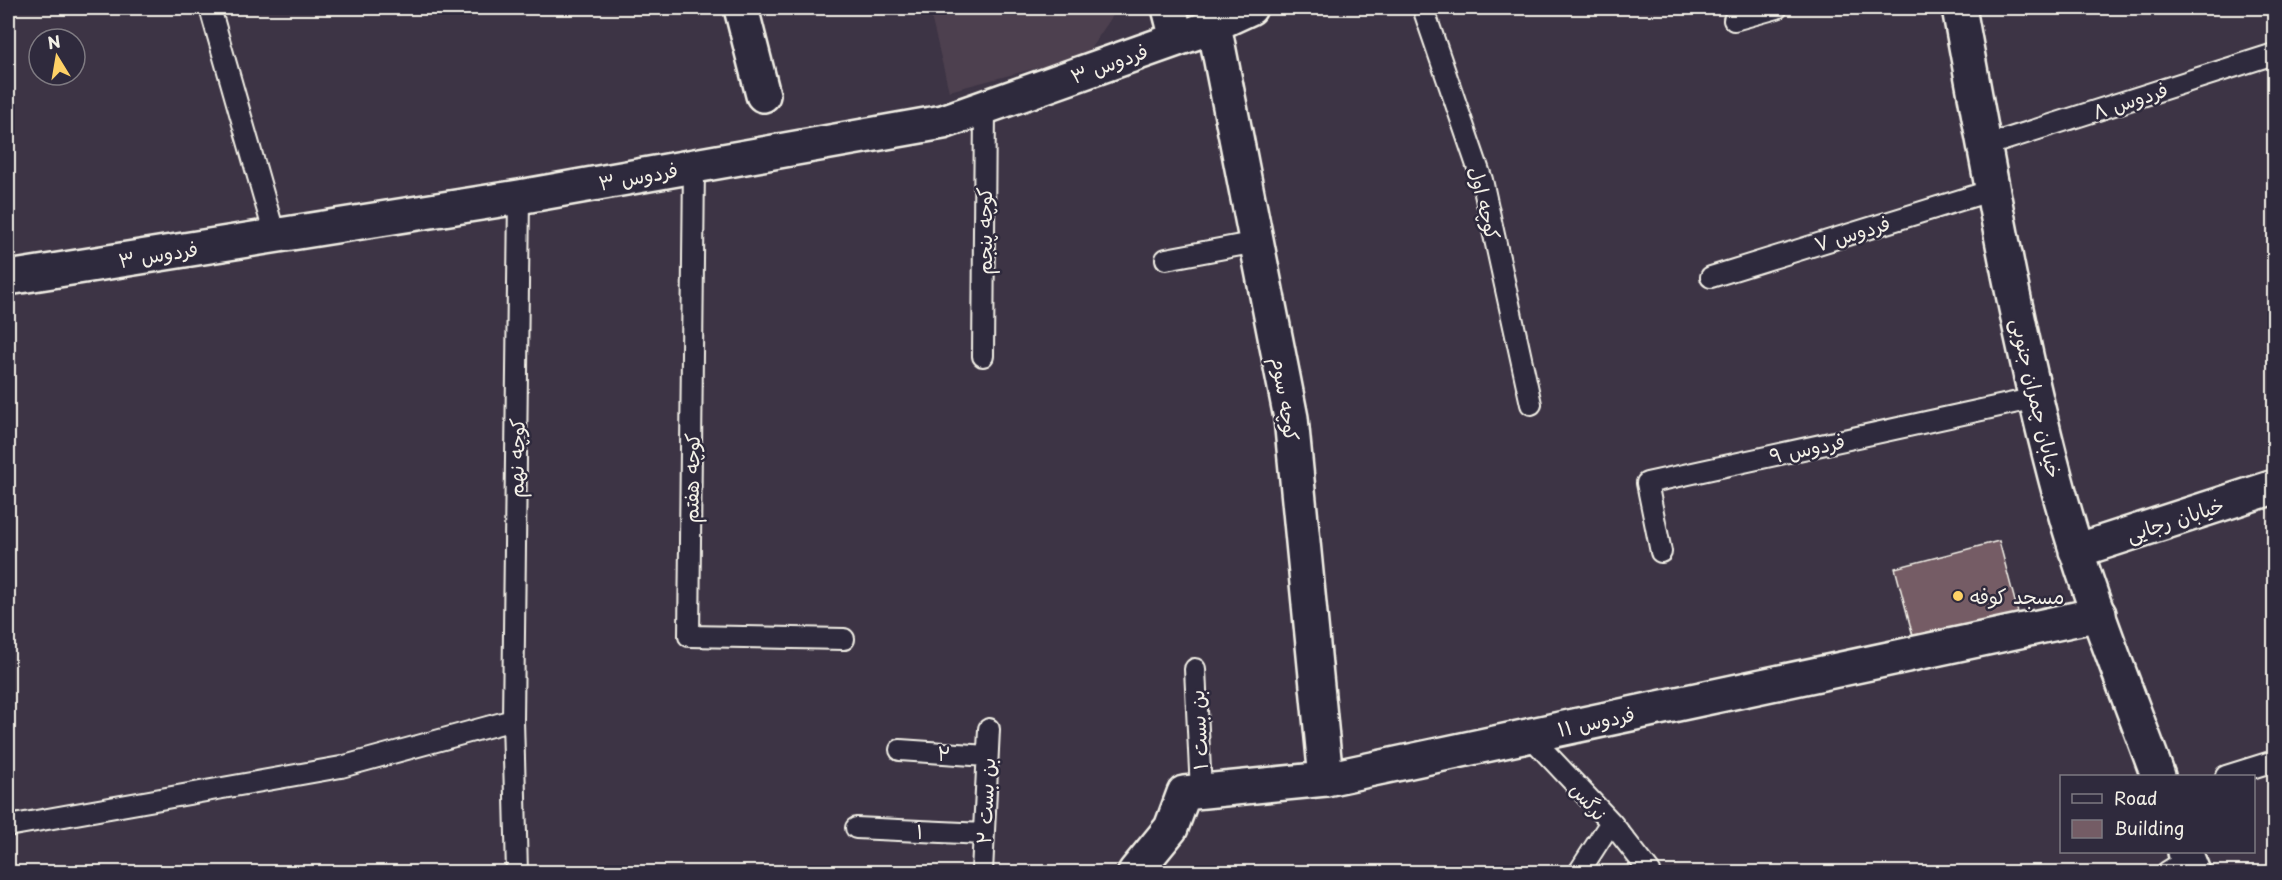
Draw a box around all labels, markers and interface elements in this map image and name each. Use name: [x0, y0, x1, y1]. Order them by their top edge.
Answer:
north arrow: [27, 27, 87, 87]
text: N: [45, 28, 62, 54]
street label: فردوس ۳: [1066, 35, 1152, 91]
street label: فردوس ۸: [2088, 74, 2172, 126]
street label: فردوس ۳: [596, 154, 680, 198]
street label: کوچه اول: [1461, 163, 1509, 243]
street label: کوچه پنجم: [969, 187, 1000, 275]
street label: فردوس ۷: [1810, 207, 1894, 259]
street label: فردوس ۳: [116, 233, 200, 275]
street label: خیابان چمران جنوبی: [2004, 315, 2070, 481]
street label: کوچه سوم: [1263, 355, 1307, 444]
street label: کوچه نهم: [500, 418, 533, 498]
street label: فردوس ۹: [1766, 425, 1848, 471]
street label: کوچه هفتم: [675, 433, 708, 523]
street label: خیابان رجایی: [2122, 489, 2228, 549]
place label: مسجد کوفه: [1970, 581, 2064, 611]
marker: مسجد کوفه: [1951, 589, 1965, 603]
street label: بن بست ۱: [1181, 689, 1215, 771]
street label: فردوس ۱۱: [1555, 698, 1637, 744]
street label: ۲: [936, 738, 952, 768]
street label: بن بست ۲: [968, 757, 1002, 845]
street label: نرگس: [1564, 775, 1614, 827]
legend: [2060, 775, 2255, 853]
text: Road: [2114, 784, 2158, 811]
text: Building: [2114, 814, 2184, 841]
street label: ۱: [916, 816, 924, 846]

